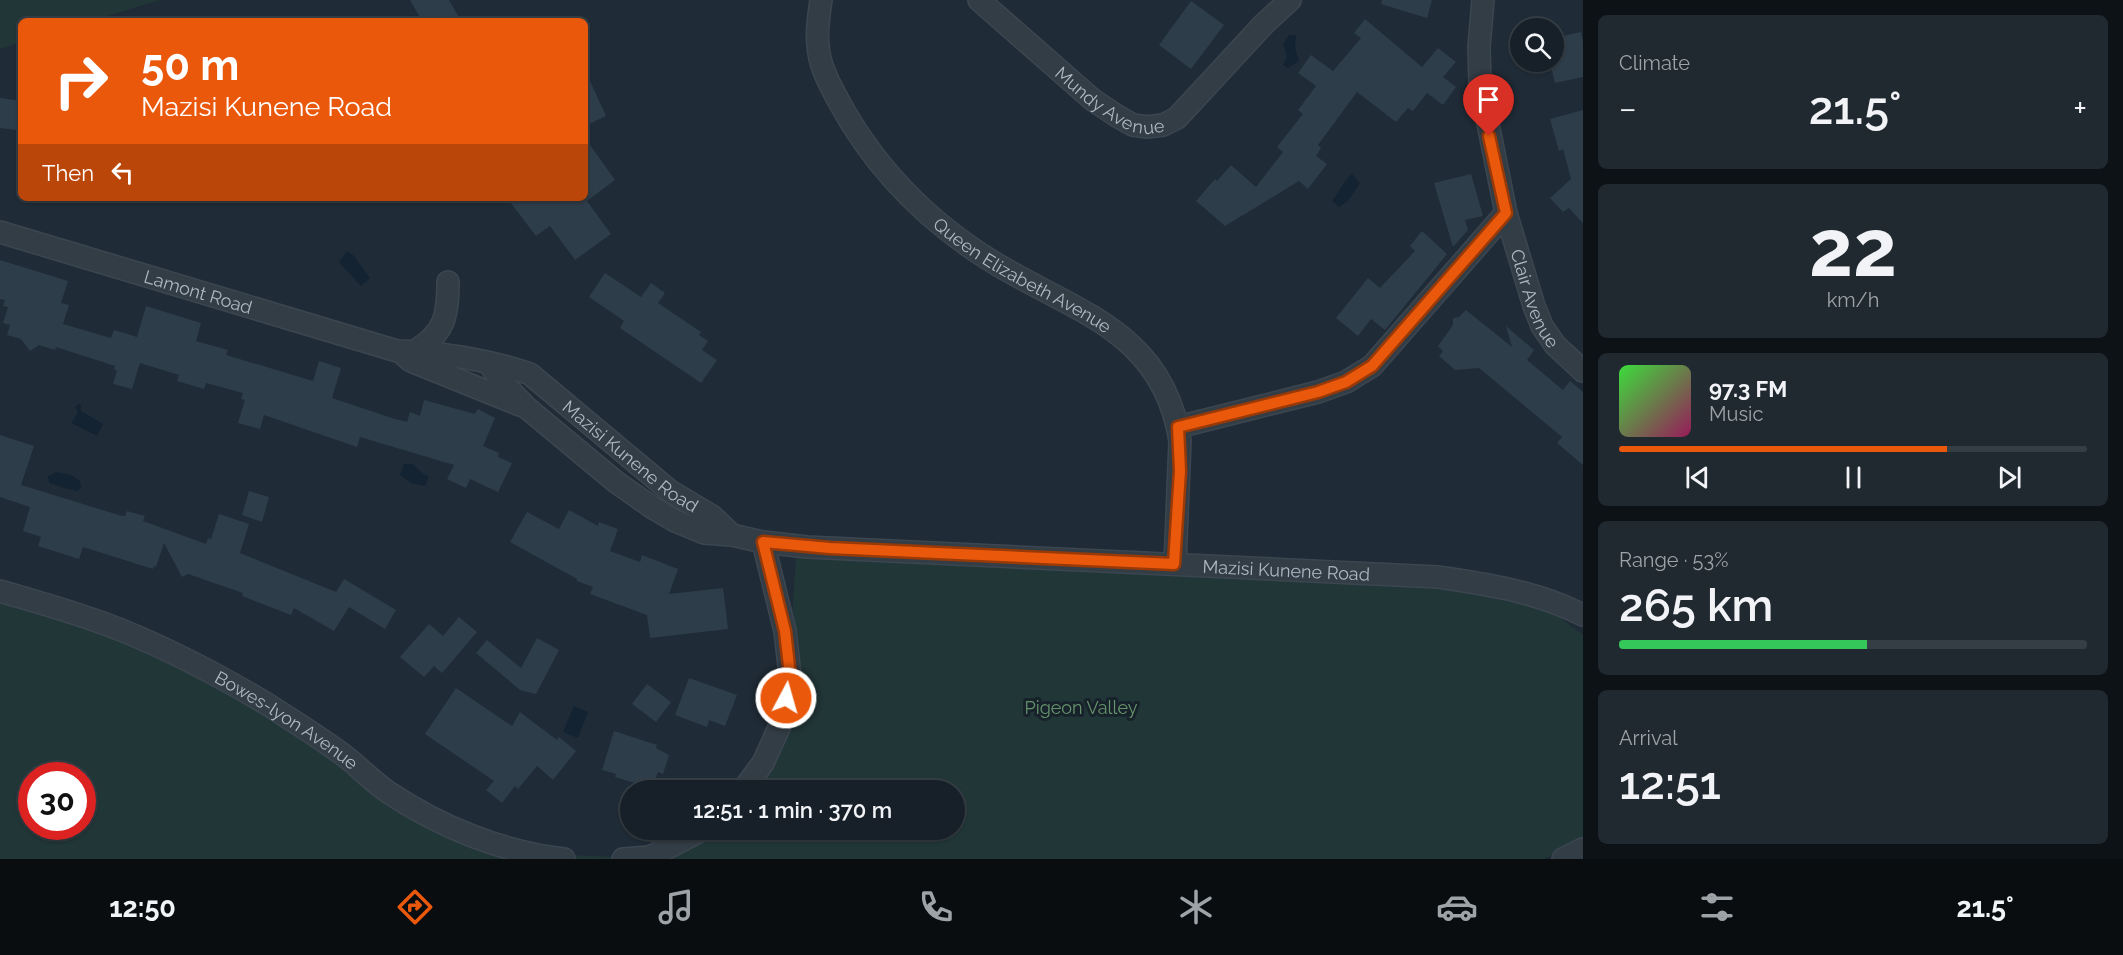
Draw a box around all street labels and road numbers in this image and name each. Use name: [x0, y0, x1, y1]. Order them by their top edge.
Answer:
street label: Mundy Avenue: [1051, 62, 1166, 138]
street label: Queen Elizabeth Avenue: [930, 213, 1116, 337]
street label: Clair Avenue: [1507, 246, 1564, 352]
street label: Lamont Road: [142, 265, 255, 318]
street label: Mazisi Kunene Road: [559, 396, 702, 516]
street label: Mazisi Kunene Road: [1202, 555, 1370, 584]
street label: Bowes-lyon Avenue: [211, 666, 363, 773]

